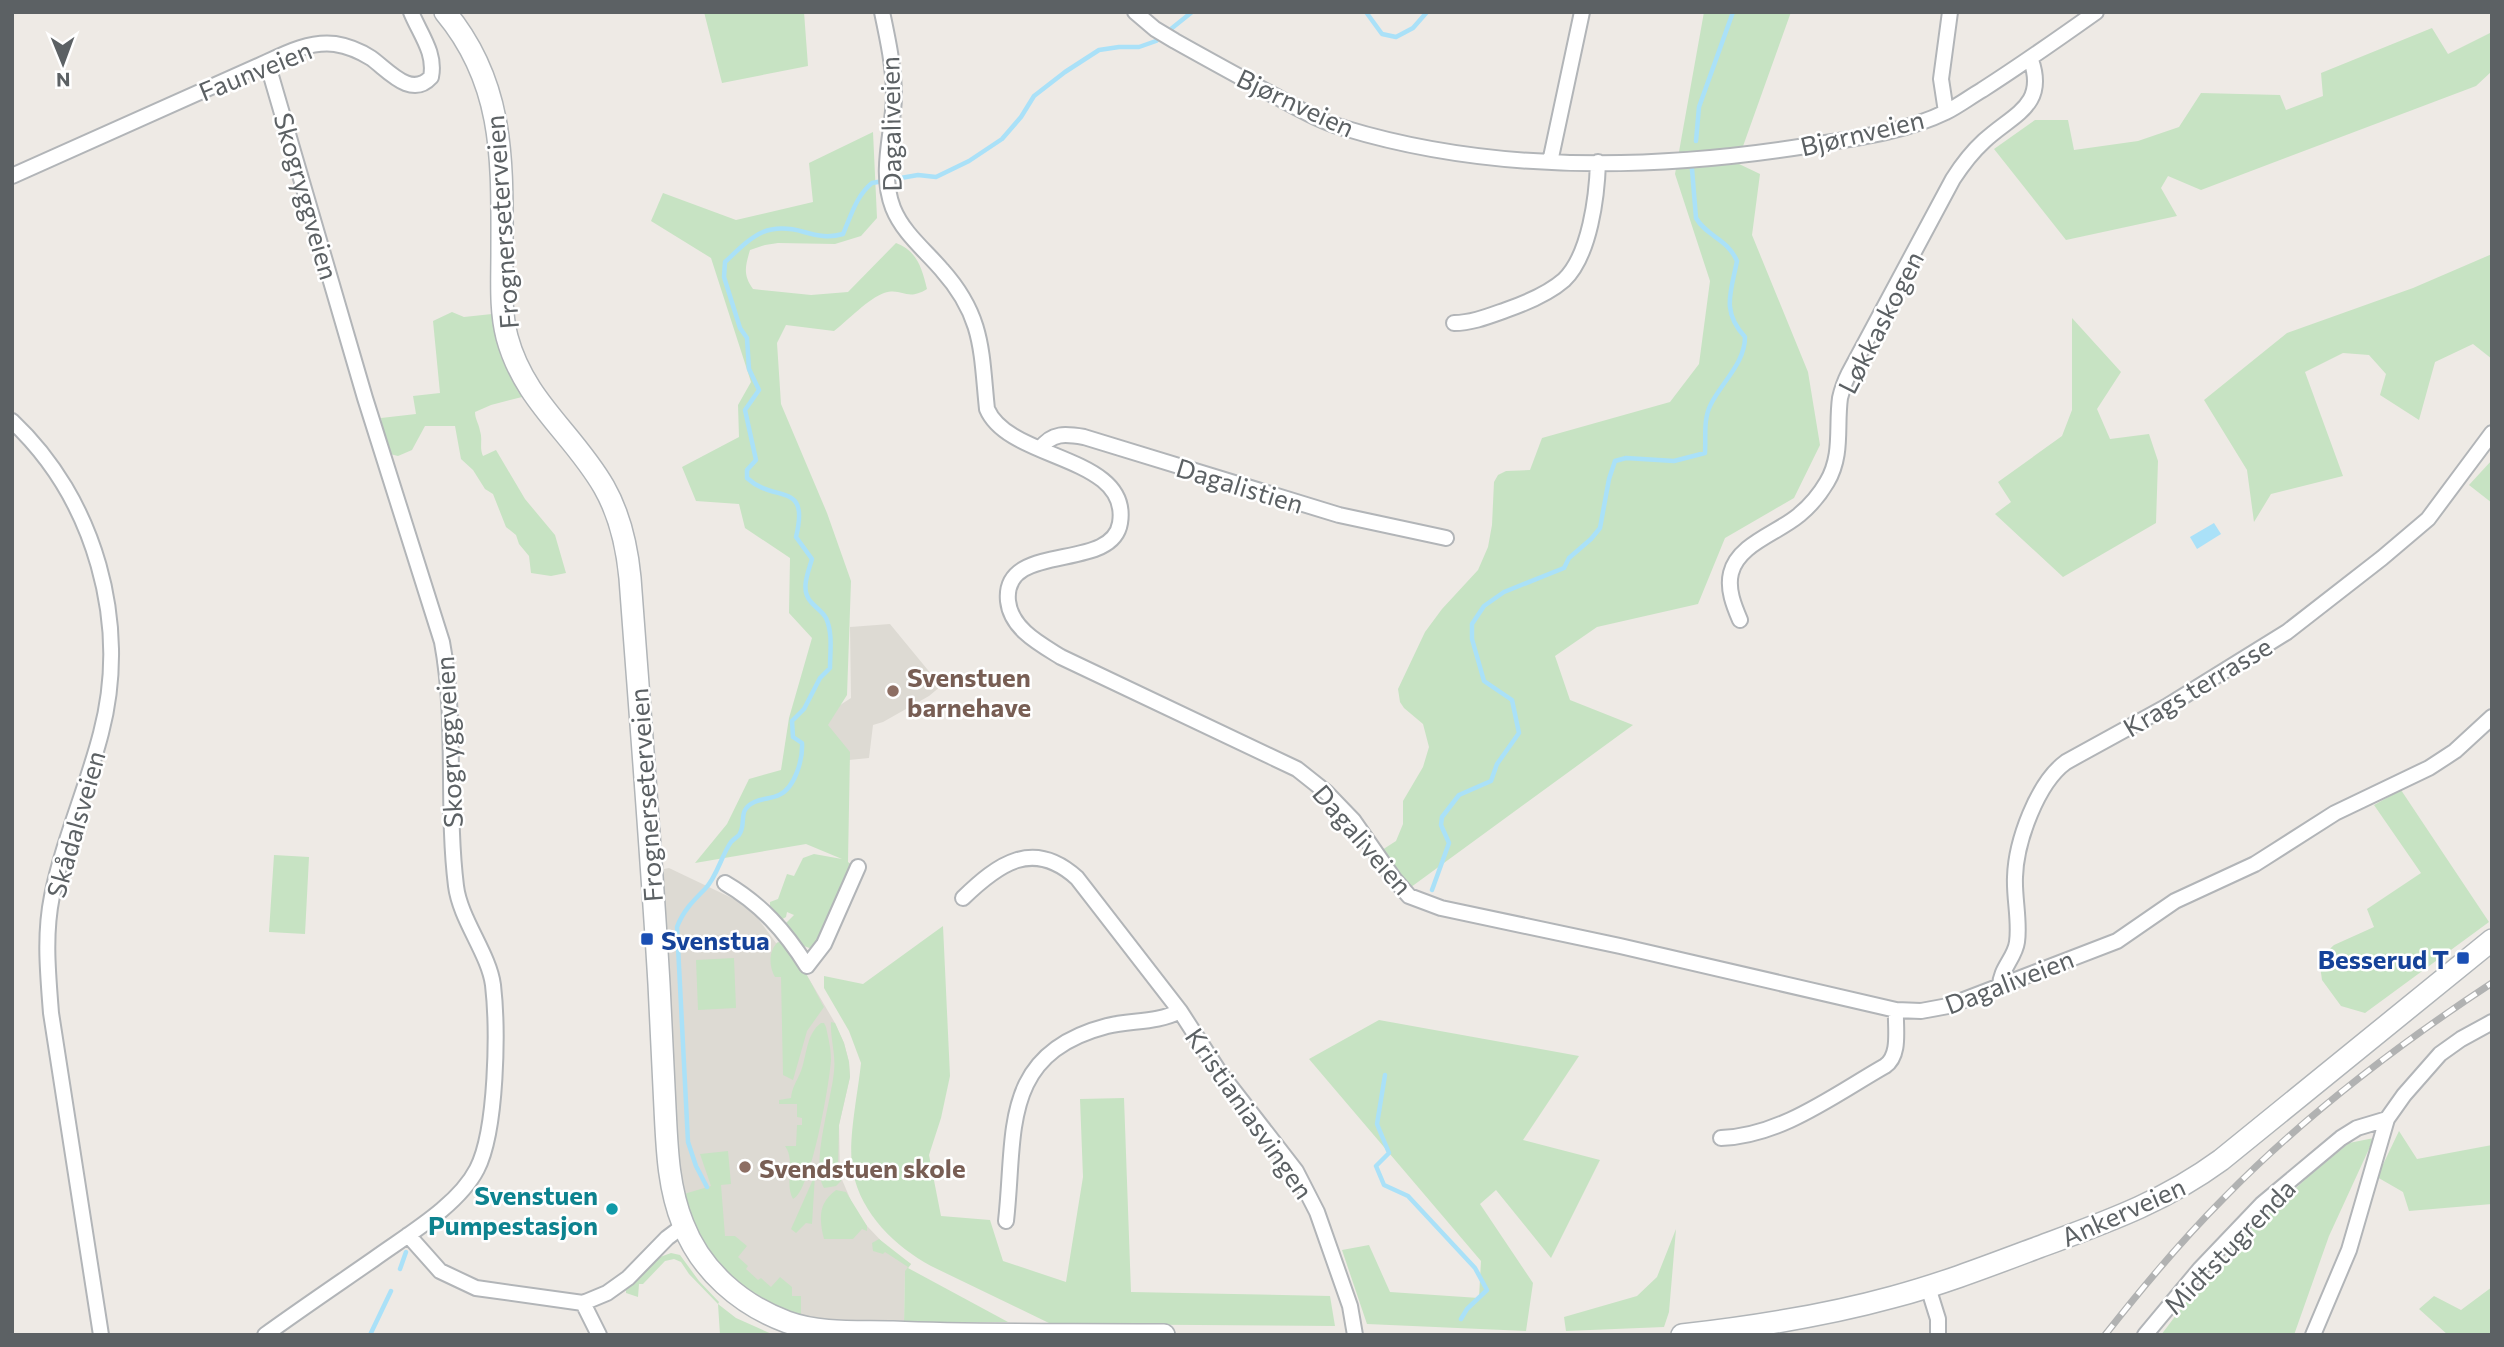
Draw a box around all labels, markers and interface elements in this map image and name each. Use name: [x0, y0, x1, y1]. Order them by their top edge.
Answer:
north arrow: [28, 28, 98, 98]
street label: Faunveien: [194, 33, 316, 107]
street label: Dagaliveien: [873, 56, 907, 192]
street label: Bjørnveien: [1232, 61, 1360, 143]
text: N: [56, 69, 71, 92]
street label: Bjørnveien: [1797, 103, 1927, 161]
street label: Skogryggveien: [268, 109, 346, 283]
street label: Frognerseterveien: [478, 114, 524, 330]
street label: Løkkaskogen: [1831, 246, 1929, 398]
street label: Dagalistien: [1173, 451, 1307, 519]
street label: Krags terrasse: [2117, 630, 2277, 742]
street label: Skogryggveien: [428, 655, 468, 829]
place label: Svenstuen barnehave: [907, 661, 1031, 722]
marker: Svenstuen barnehave: [885, 683, 901, 699]
street label: Frognerseterveien: [622, 687, 668, 903]
street label: Skådalsveien: [39, 747, 111, 901]
street label: Dagaliveien: [1307, 778, 1419, 900]
place label: Svenstua: [661, 924, 770, 955]
marker: Svenstua: [639, 931, 655, 947]
street label: Dagaliveien: [1940, 942, 2078, 1020]
place label: Besserud T: [2318, 943, 2449, 974]
marker: Besserud T: [2455, 950, 2471, 966]
street label: Kristianiasvingen: [1180, 1022, 1320, 1204]
place label: Svendstuen skole: [759, 1152, 966, 1183]
marker: Svendstuen skole: [737, 1159, 753, 1175]
street label: Ankerveien: [2056, 1170, 2190, 1252]
street label: Midtstugrenda: [2157, 1172, 2301, 1320]
place label: Svenstuen Pumpestasjon: [428, 1179, 598, 1240]
marker: Svenstuen Pumpestasjon: [604, 1201, 620, 1217]

